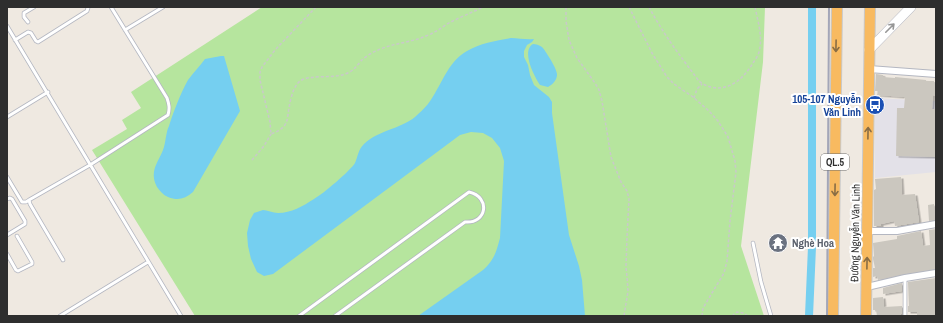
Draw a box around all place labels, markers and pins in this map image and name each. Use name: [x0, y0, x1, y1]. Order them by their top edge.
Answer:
place label: 105-107 Nguyễn Văn Linh: [792, 92, 861, 119]
bus stop icon: 105-107 Nguyễn Văn Linh: [864, 94, 886, 116]
temple icon: Nghè Hoa: [767, 232, 789, 254]
place label: Nghè Hoa: [792, 236, 834, 250]

